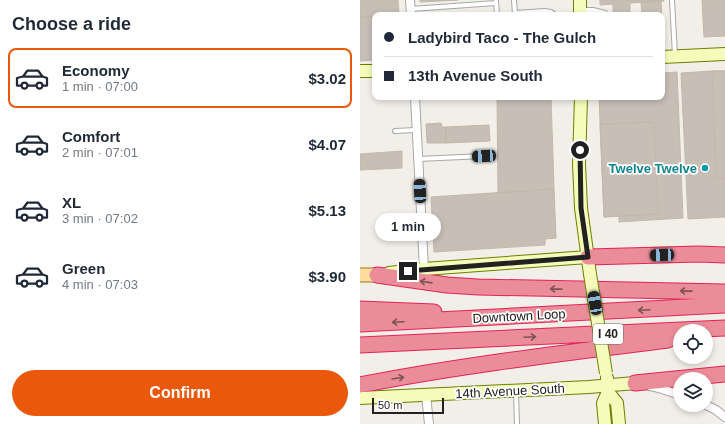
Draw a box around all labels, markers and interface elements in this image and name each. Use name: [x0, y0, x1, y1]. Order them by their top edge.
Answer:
text: Choose a ride: [12, 14, 131, 34]
text: Ladybird Taco - The Gulch: [408, 29, 596, 46]
icon: car: [14, 60, 50, 96]
text: Economy: [62, 62, 130, 79]
text: 13th Avenue South: [408, 67, 543, 84]
text: $3.02: [308, 70, 346, 87]
text: 1 min · 07:00: [62, 79, 138, 94]
icon: car: [14, 126, 50, 162]
text: Comfort: [62, 128, 120, 145]
text: $4.07: [308, 136, 346, 153]
route start: [571, 141, 589, 159]
text: 2 min · 07:01: [62, 145, 138, 160]
car: [472, 149, 496, 163]
place label: Twelve Twelve: [609, 161, 697, 176]
marker: Twelve Twelve: [700, 163, 710, 173]
car: [413, 179, 427, 203]
icon: car: [14, 192, 50, 228]
text: XL: [62, 194, 81, 211]
text: $5.13: [308, 202, 346, 219]
text: 3 min · 07:02: [62, 211, 138, 226]
callout: 1 min: [375, 213, 441, 241]
text: 1 min: [391, 219, 425, 234]
car: [650, 249, 674, 261]
icon: car: [14, 258, 50, 294]
text: Green: [62, 260, 105, 277]
route end: [399, 262, 417, 280]
text: $3.90: [308, 268, 346, 285]
text: 4 min · 07:03: [62, 277, 138, 292]
one-way arrow: [420, 278, 433, 286]
one-way arrow: [550, 285, 563, 293]
one-way arrow: [680, 287, 693, 294]
car: [587, 290, 603, 316]
street label: Downtown Loop: [472, 306, 566, 326]
one-way arrow: [638, 306, 651, 313]
one-way arrow: [392, 318, 405, 326]
road number: I 40: [593, 324, 623, 344]
map controls: [673, 324, 713, 412]
button: locate: [673, 324, 713, 364]
one-way arrow: [523, 334, 536, 341]
button: Confirm: [12, 370, 348, 416]
button: layers: [673, 372, 713, 412]
one-way arrow: [391, 374, 404, 382]
street label: 14th Avenue South: [455, 381, 565, 401]
scale bar: [372, 396, 444, 415]
text: 50 m: [378, 399, 402, 411]

